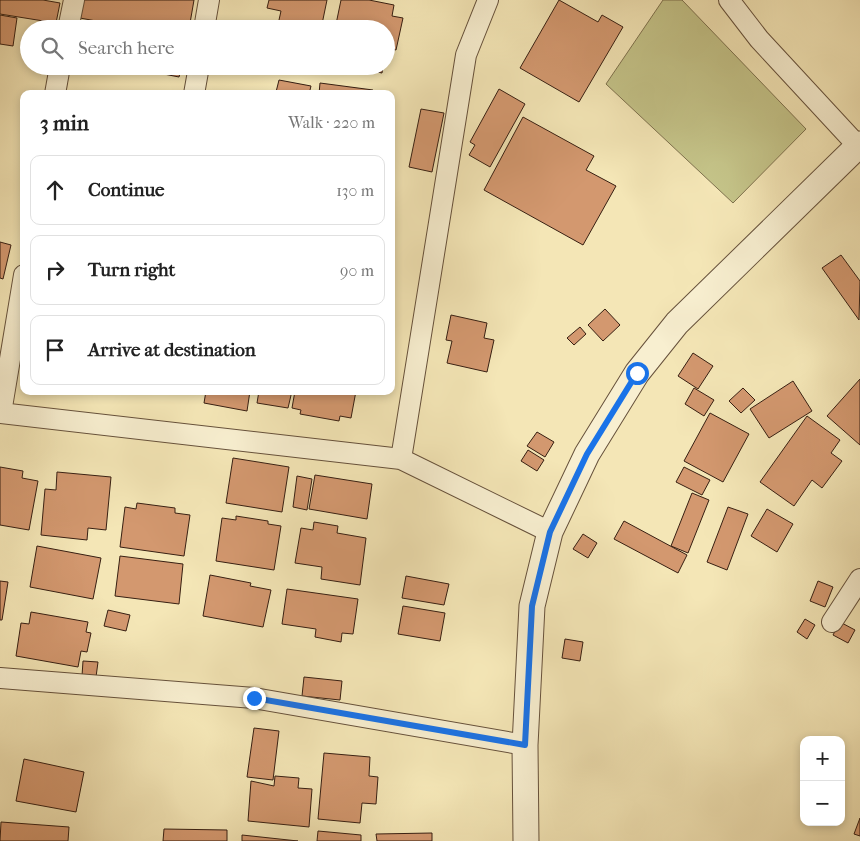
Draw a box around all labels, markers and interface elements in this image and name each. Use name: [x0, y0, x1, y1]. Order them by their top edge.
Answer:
search box: [20, 20, 395, 75]
icon: search: [38, 34, 66, 62]
text: Search here: [78, 37, 174, 59]
text: 3 min: [40, 111, 89, 135]
text: Walk · 220 m: [288, 113, 375, 132]
icon: ahead: [41, 176, 69, 204]
text: Continue: [88, 179, 164, 201]
text: 130 m: [336, 181, 374, 200]
icon: right: [41, 256, 69, 284]
text: Turn right: [88, 259, 175, 281]
text: 90 m: [340, 261, 374, 280]
icon: arrive: [41, 336, 69, 364]
text: Arrive at destination: [88, 339, 256, 361]
route start: [626, 362, 649, 385]
route end: [243, 687, 266, 710]
map controls: [800, 736, 845, 826]
button: +: [800, 736, 845, 781]
button: −: [800, 781, 845, 826]

